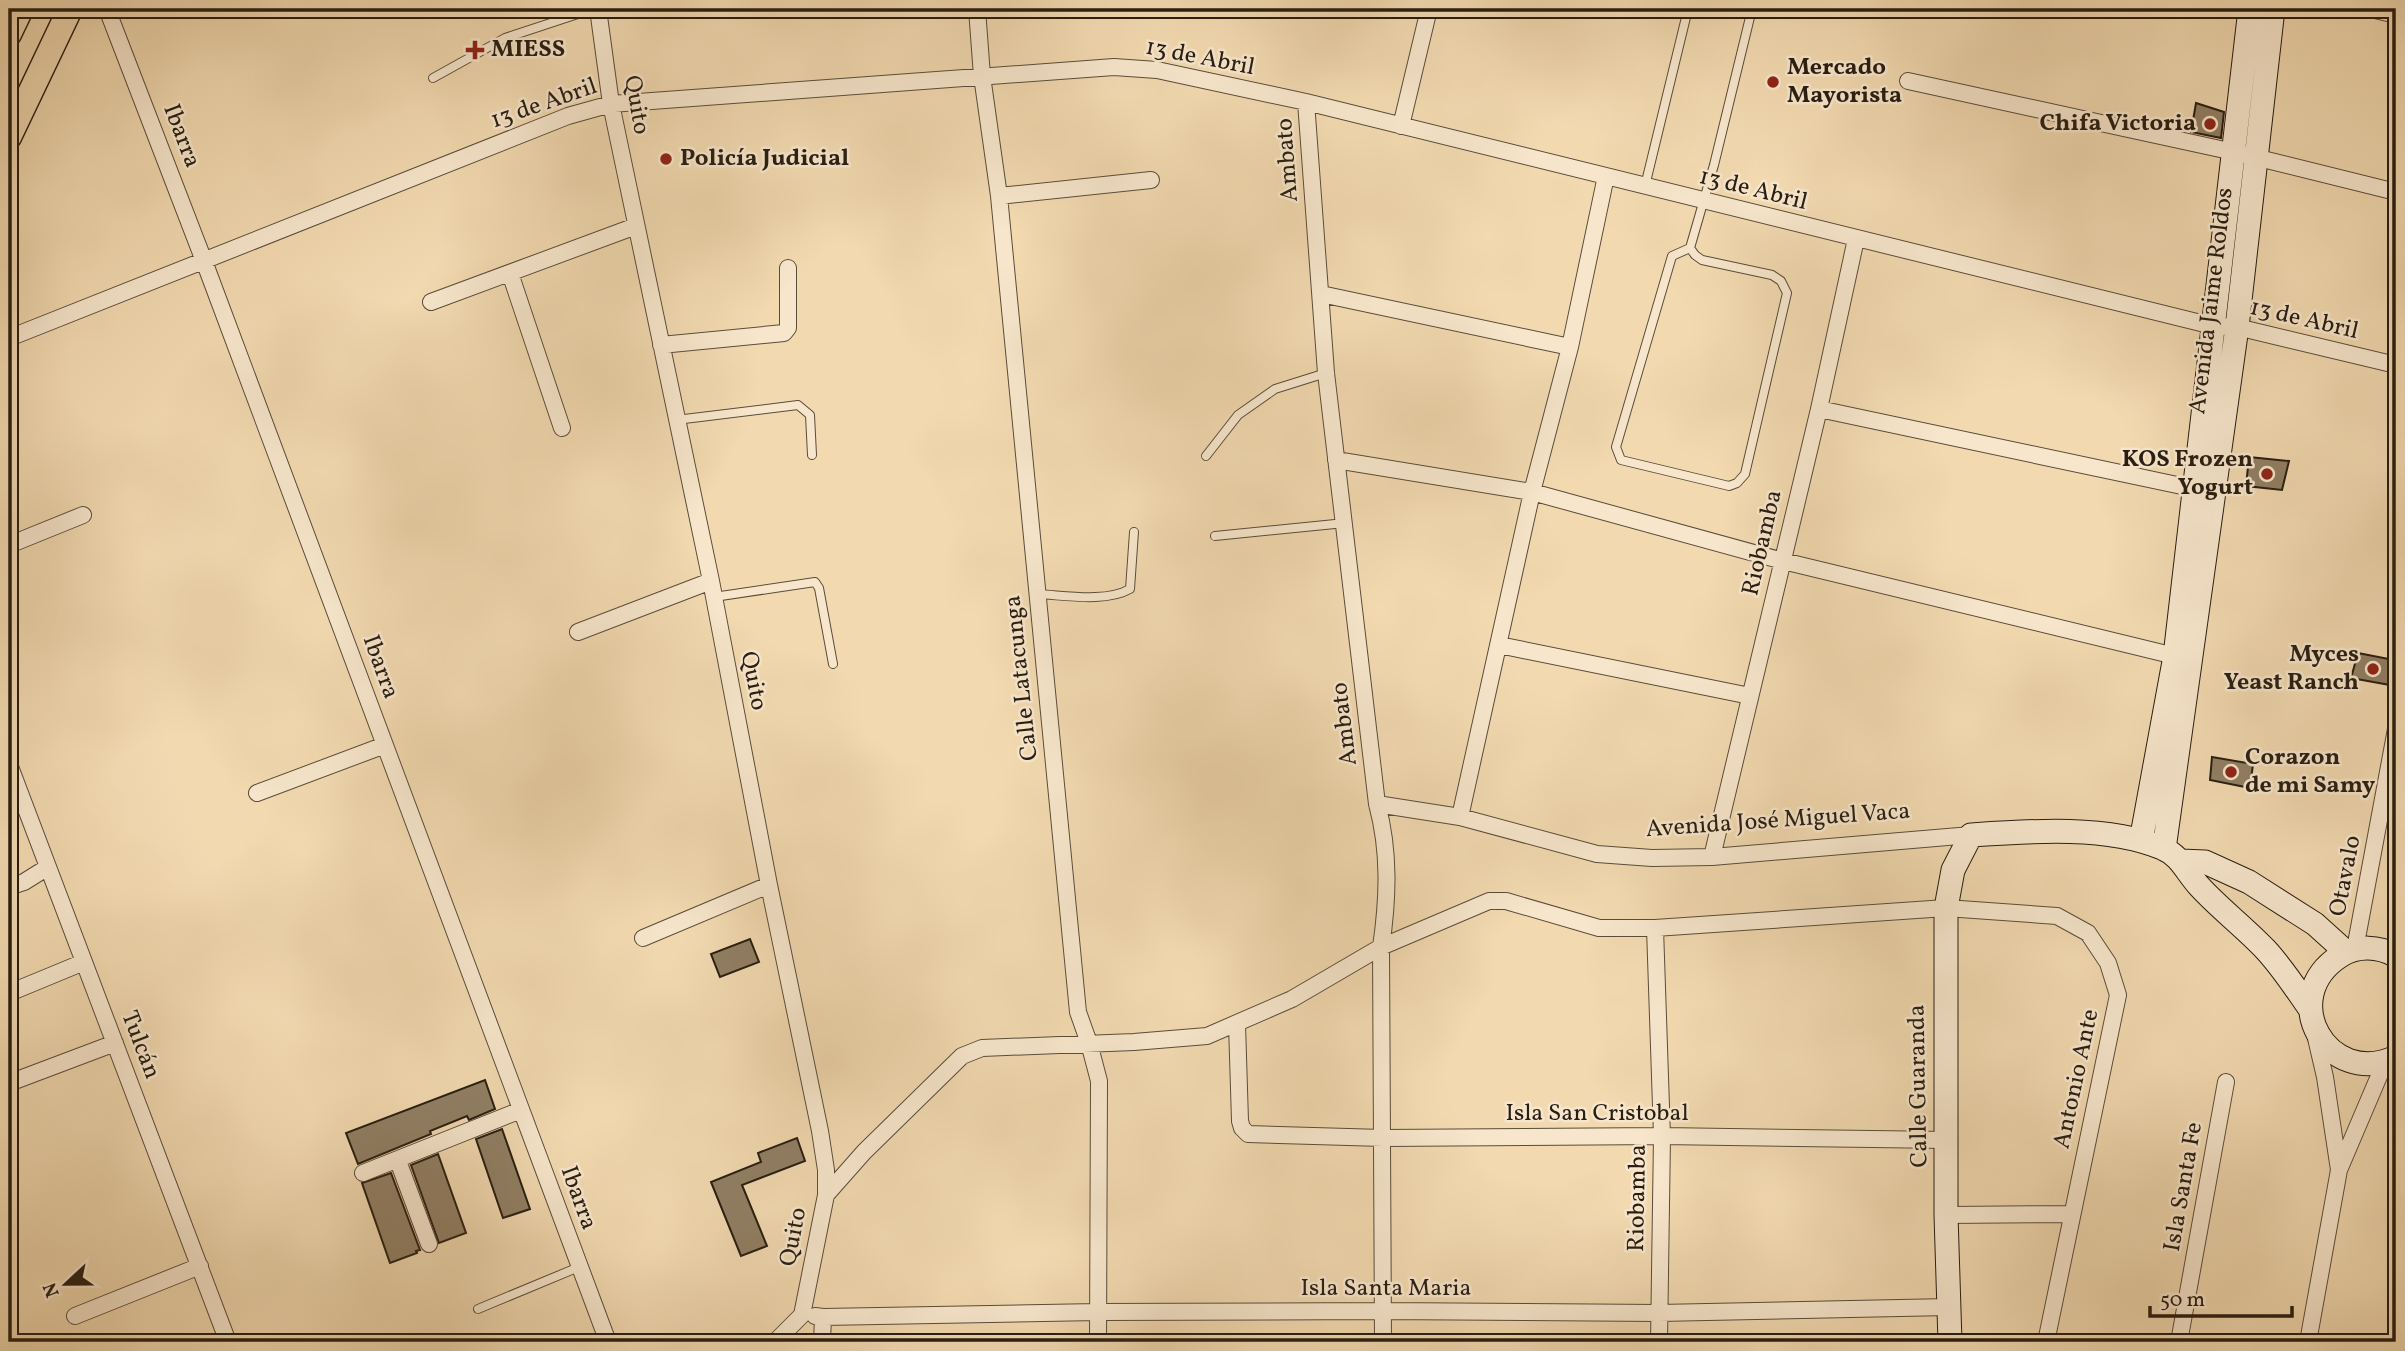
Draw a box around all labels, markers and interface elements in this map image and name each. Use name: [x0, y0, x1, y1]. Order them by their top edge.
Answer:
street label: 13 de Abril: [1142, 31, 1258, 85]
place label: MIESS: [491, 33, 565, 67]
marker: MIESS: [465, 40, 485, 60]
place label: Mercado Mayorista: [1787, 51, 1902, 113]
street label: 13 de Abril: [486, 70, 602, 138]
street label: Quito: [614, 73, 658, 137]
marker: Mercado Mayorista: [1765, 74, 1781, 90]
street label: Ibarra: [153, 99, 209, 173]
place label: Chifa Victoria: [2039, 107, 2196, 141]
marker: Chifa Victoria: [2202, 116, 2218, 132]
street label: Ambato: [1268, 117, 1308, 203]
place label: Policía Judicial: [680, 142, 849, 176]
marker: Policía Judicial: [658, 151, 674, 167]
street label: 13 de Abril: [1695, 160, 1811, 220]
street label: Avenida Jaime Roldos: [2181, 186, 2243, 416]
street label: 13 de Abril: [2246, 291, 2362, 349]
place label: KOS Frozen Yogurt: [2122, 443, 2253, 505]
marker: KOS Frozen Yogurt: [2259, 466, 2275, 482]
street label: Riobamba: [1734, 487, 1792, 599]
street label: Calle Latacunga: [996, 593, 1048, 763]
street label: Ibarra: [353, 630, 407, 704]
place label: Myces Yeast Ranch: [2224, 638, 2359, 700]
street label: Quito: [731, 649, 775, 713]
marker: Myces Yeast Ranch: [2365, 661, 2381, 677]
street label: Ambato: [1323, 680, 1367, 768]
place label: Corazon de mi Samy: [2245, 741, 2376, 803]
marker: Corazon de mi Samy: [2223, 764, 2239, 780]
street label: Avenida José Miguel Vaca: [1645, 795, 1911, 847]
street label: Otavalo: [2322, 833, 2370, 919]
street label: Calle Guaranda: [1901, 1004, 1937, 1168]
street label: Tulcán: [111, 1006, 169, 1084]
street label: Antonio Ante: [2046, 1006, 2108, 1152]
street label: Isla San Cristobal: [1505, 1097, 1689, 1131]
street label: Isla Santa Fe: [2156, 1120, 2212, 1254]
street label: Riobamba: [1620, 1144, 1656, 1252]
street label: Ibarra: [551, 1161, 605, 1235]
street label: Quito: [772, 1205, 816, 1269]
north arrow: [32, 1250, 102, 1320]
street label: Isla Santa Maria: [1301, 1272, 1471, 1306]
scale bar: [2150, 1274, 2291, 1318]
text: N: [37, 1278, 67, 1301]
text: 50 m: [2160, 1286, 2205, 1315]

